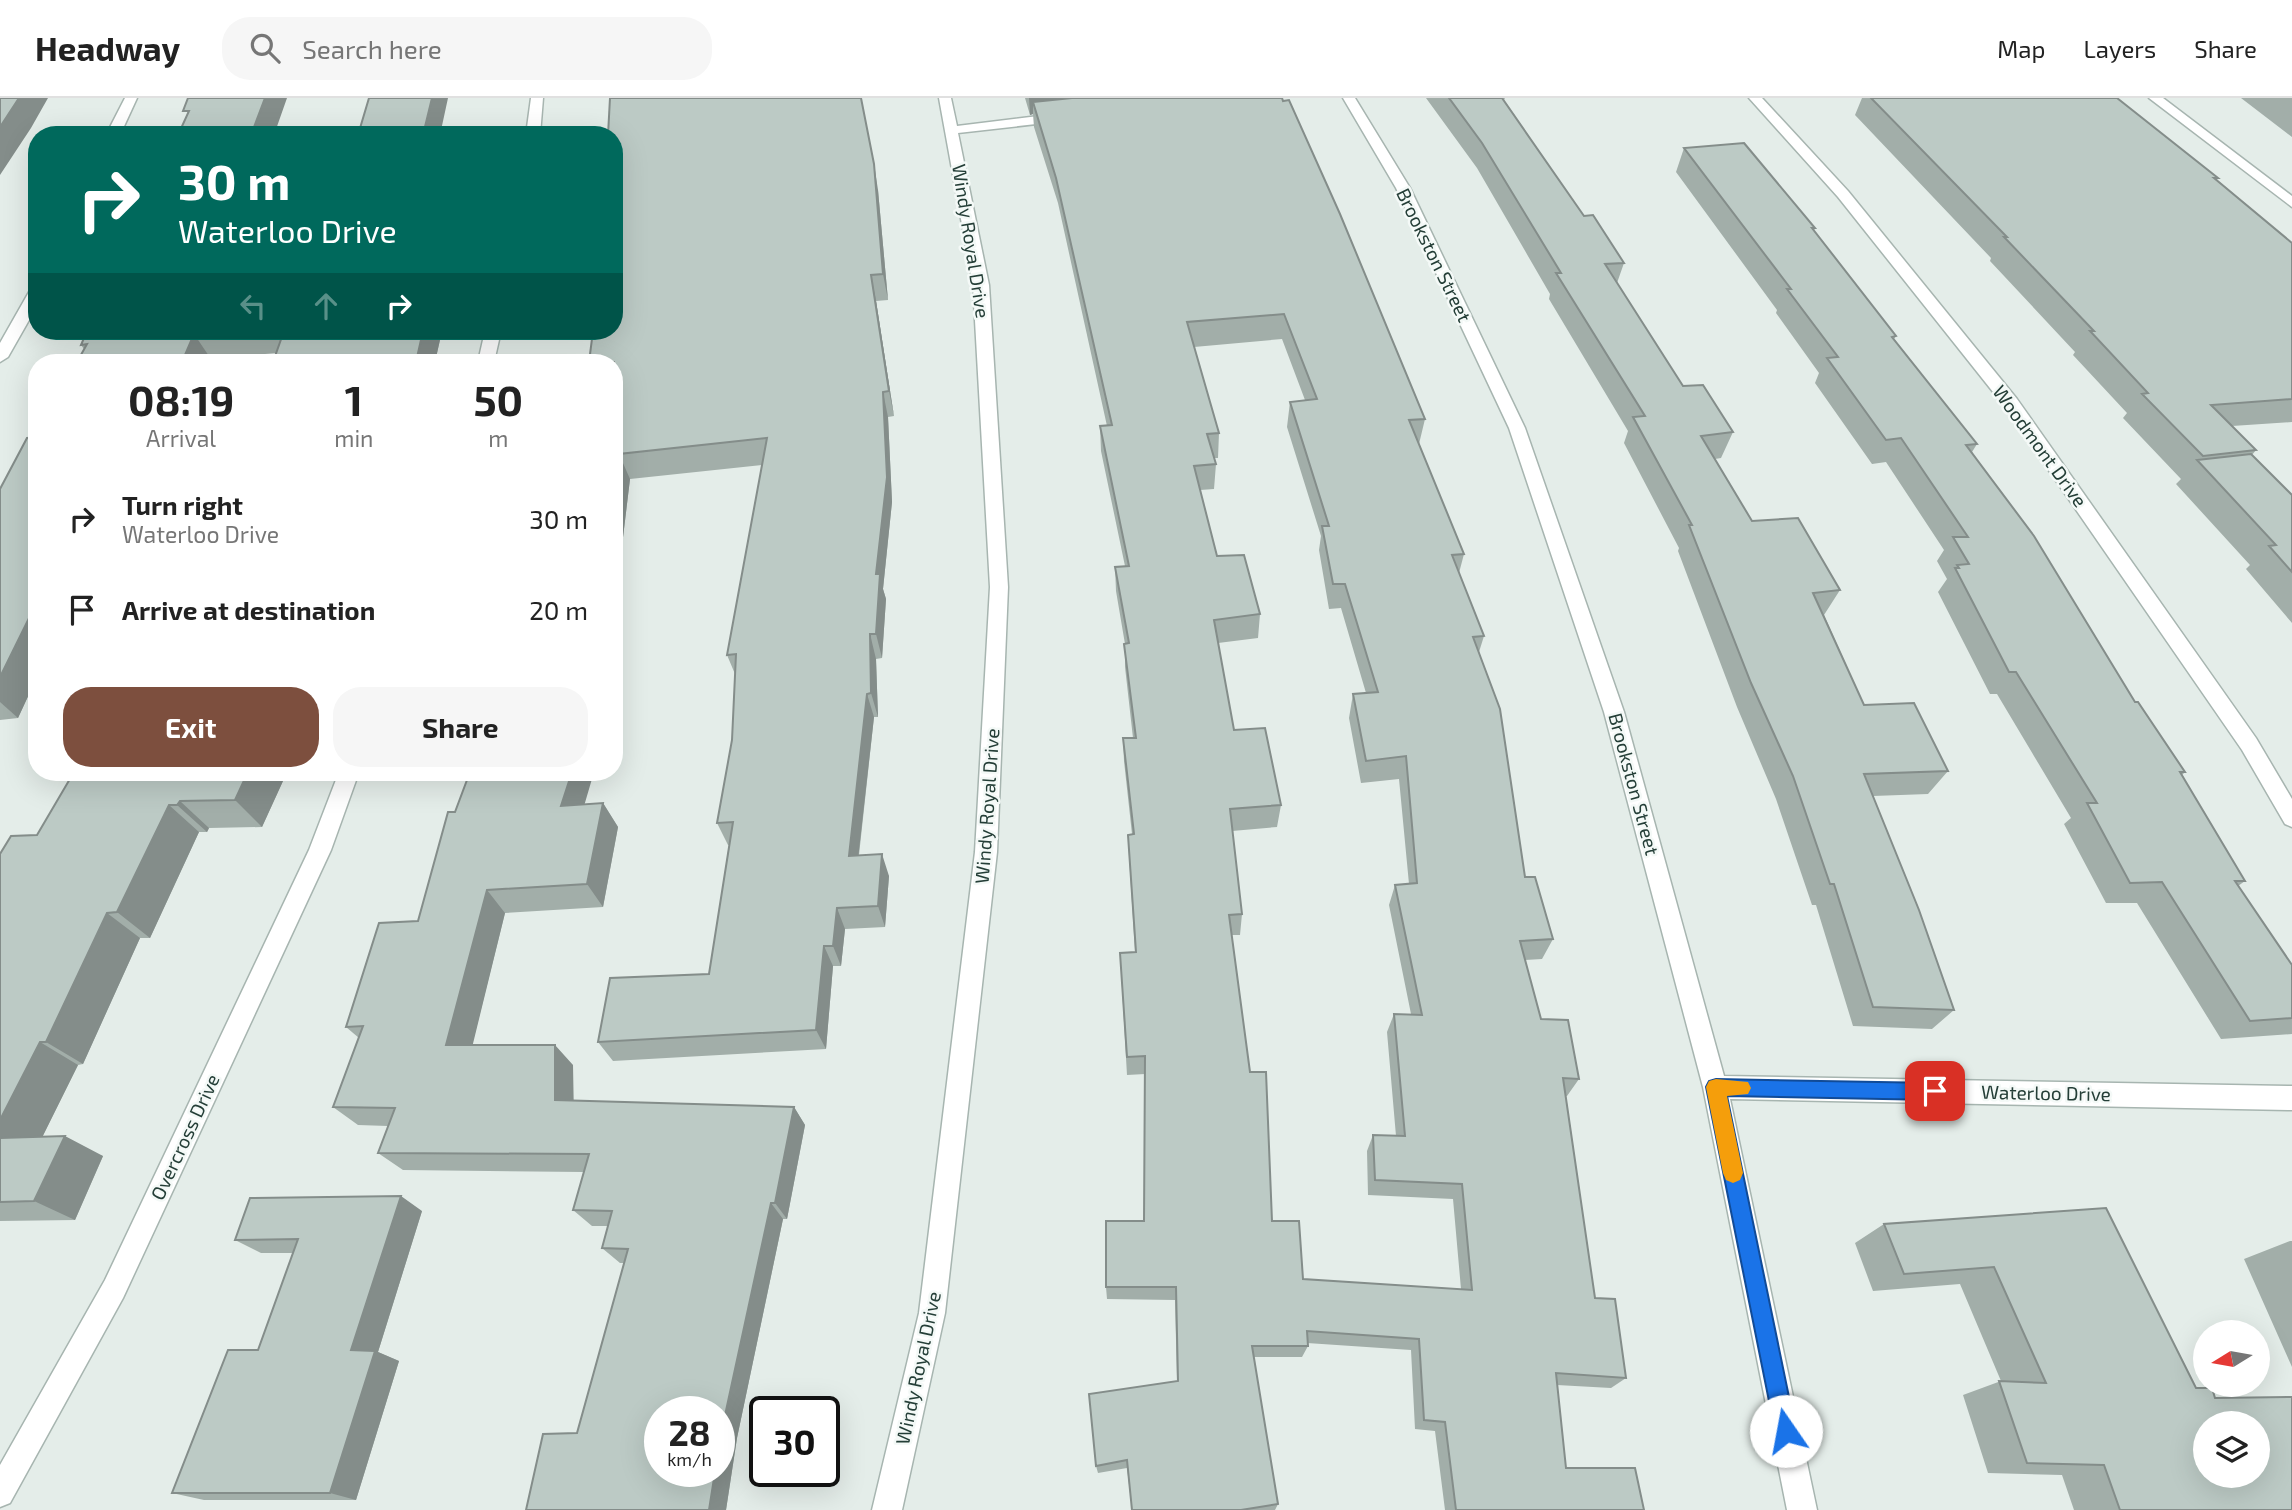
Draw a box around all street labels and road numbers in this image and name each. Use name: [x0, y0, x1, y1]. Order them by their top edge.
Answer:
street label: Windy Royal Drive: [948, 162, 995, 320]
street label: Brookston Street: [1392, 184, 1477, 326]
street label: Woodmont Drive: [1988, 380, 2092, 511]
street label: Brookston Street: [1604, 710, 1665, 857]
street label: Windy Royal Drive: [970, 727, 1003, 884]
street label: Overcross Drive: [145, 1070, 224, 1203]
street label: Waterloo Drive: [1981, 1080, 2111, 1105]
street label: Windy Royal Drive: [890, 1289, 945, 1446]

